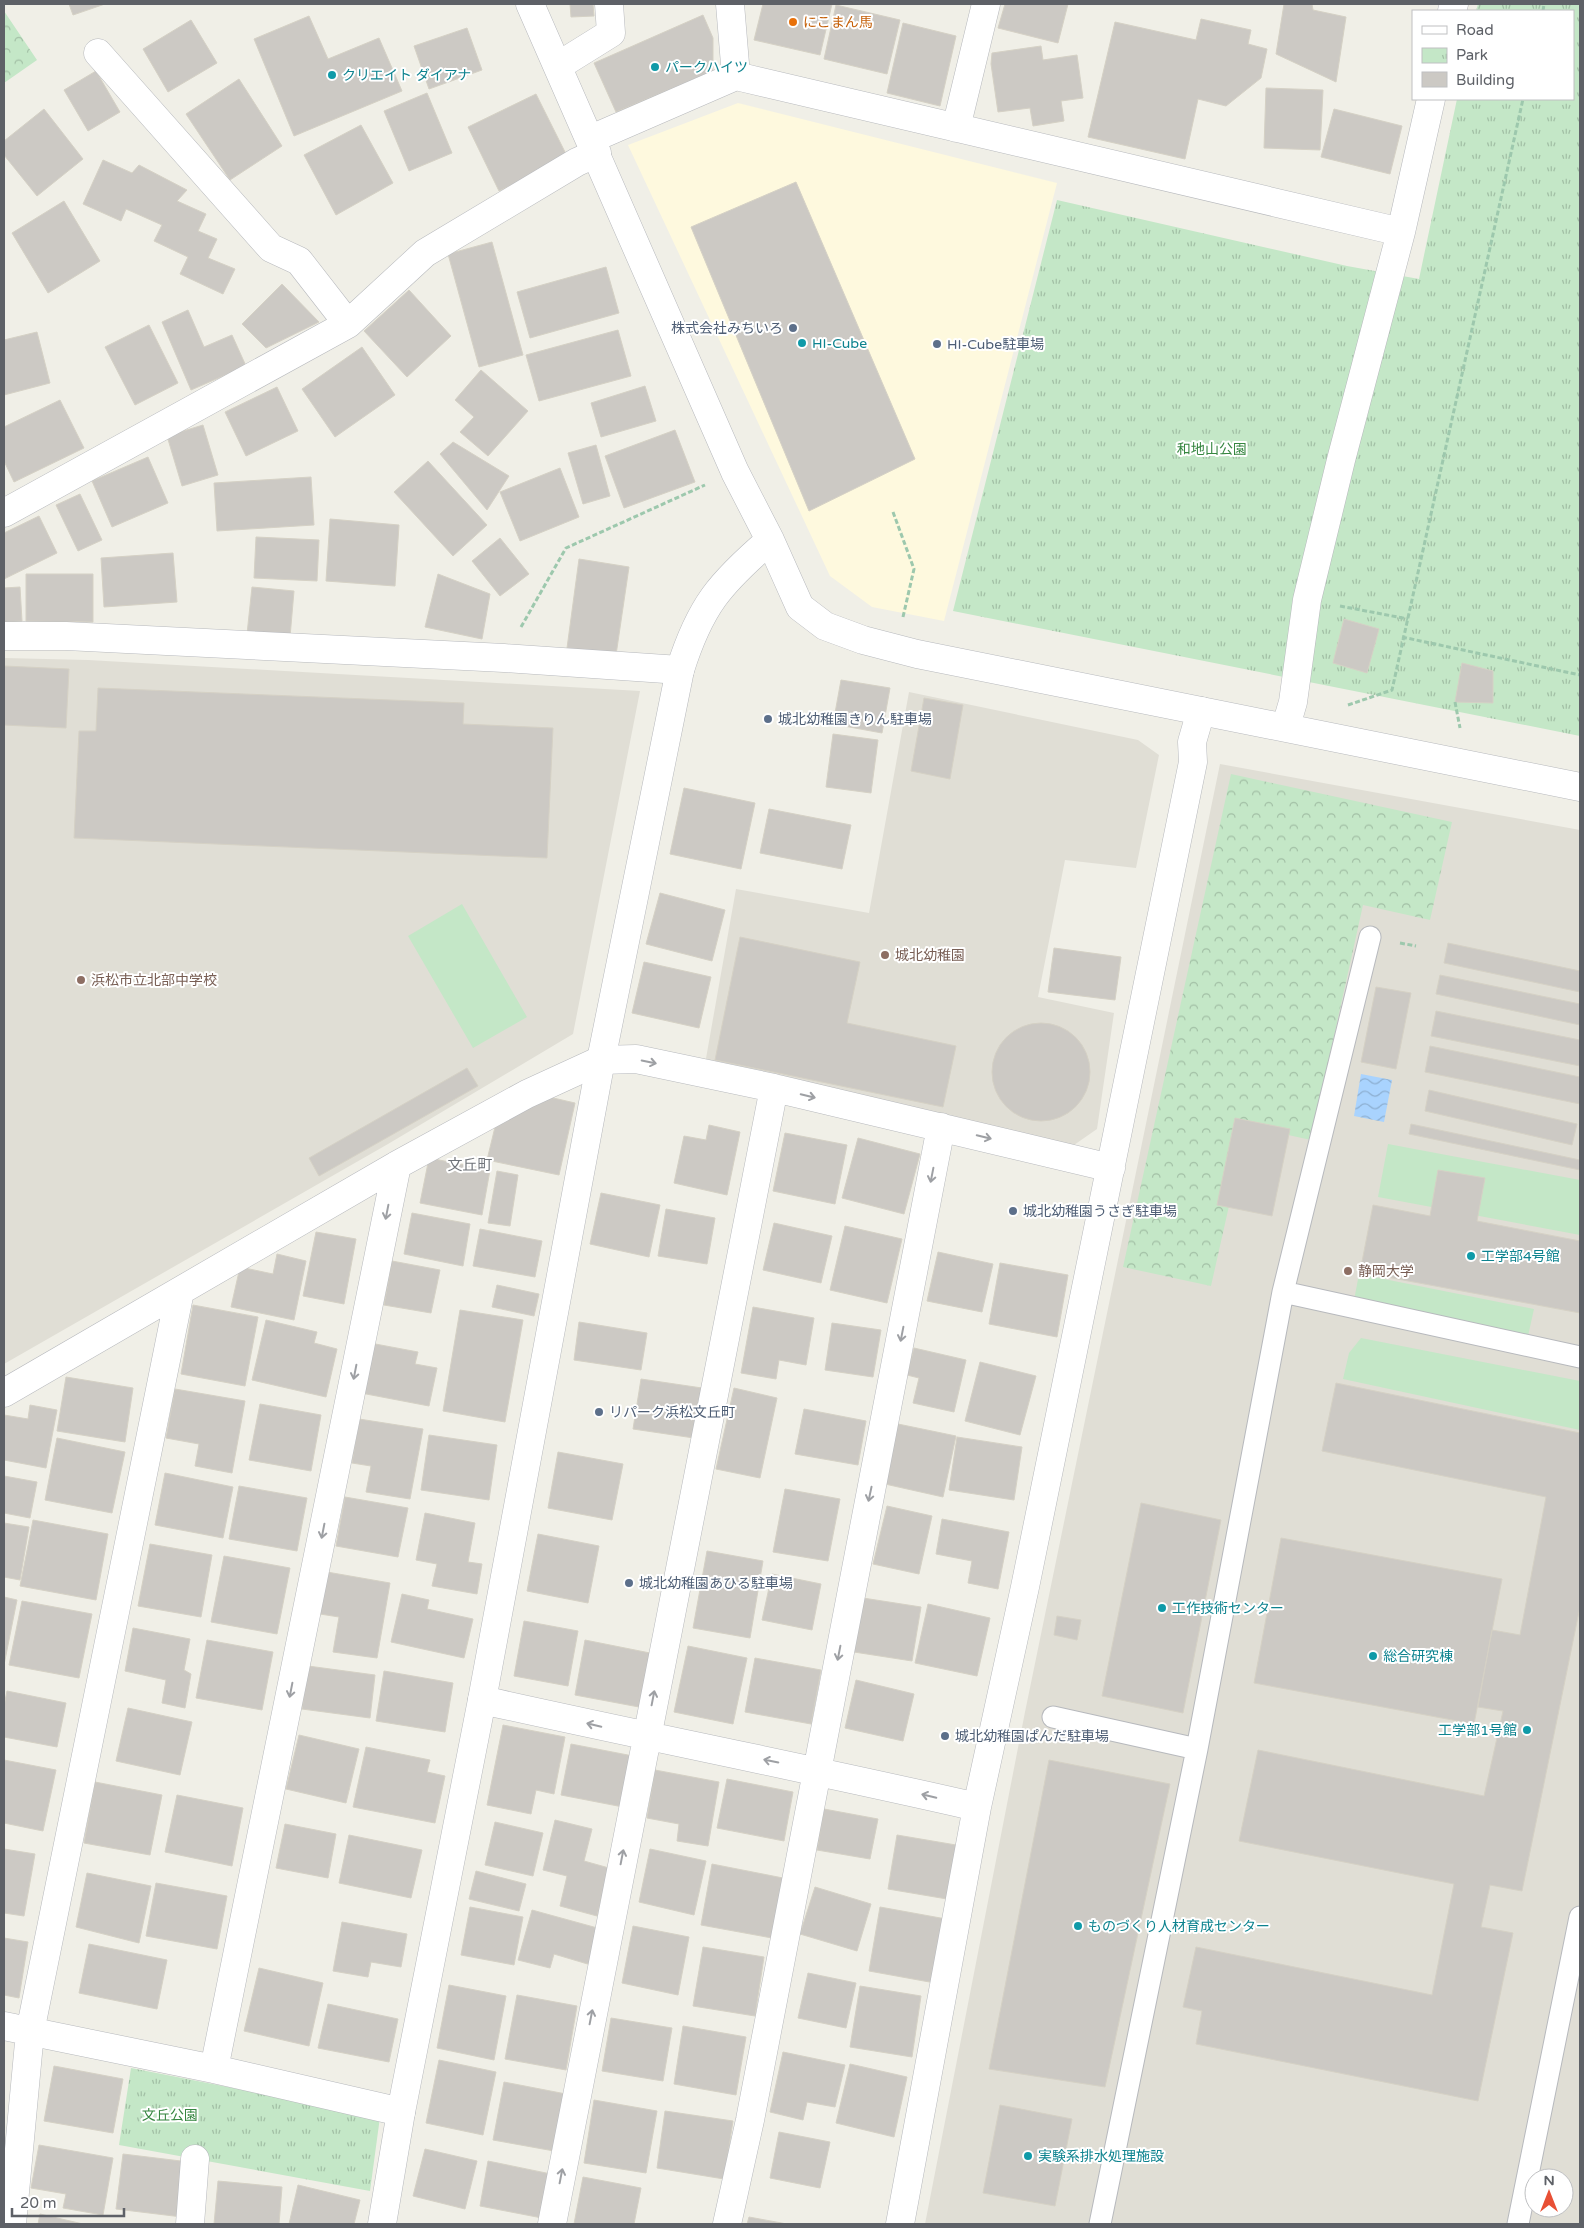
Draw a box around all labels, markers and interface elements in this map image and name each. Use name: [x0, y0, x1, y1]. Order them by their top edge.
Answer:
legend: [1412, 10, 1574, 100]
place label: にこまん馬: [803, 14, 873, 31]
marker: にこまん馬: [787, 16, 799, 28]
text: Road: [1456, 21, 1494, 39]
text: Park: [1456, 46, 1488, 64]
place label: パークハイツ: [665, 59, 748, 76]
marker: パークハイツ: [649, 61, 661, 73]
place label: クリエイト ダイアナ: [342, 67, 471, 84]
marker: クリエイト ダイアナ: [326, 69, 338, 81]
text: Building: [1456, 71, 1515, 89]
place label: 株式会社みちいろ: [671, 320, 783, 337]
marker: 株式会社みちいろ: [787, 322, 799, 334]
place label: HI-Cube: [812, 335, 867, 352]
place label: HI-Cube駐車場: [947, 336, 1044, 353]
marker: HI-Cube: [796, 337, 808, 349]
marker: HI-Cube駐車場: [931, 338, 943, 350]
park label: 和地山公園: [1177, 441, 1247, 458]
place label: 城北幼稚園きりん駐車場: [778, 711, 932, 728]
marker: 城北幼稚園きりん駐車場: [762, 713, 774, 725]
place label: 城北幼稚園: [895, 947, 965, 964]
marker: 城北幼稚園: [879, 949, 891, 961]
place label: 浜松市立北部中学校: [91, 972, 217, 989]
marker: 浜松市立北部中学校: [75, 974, 87, 986]
one-way arrow: [641, 1058, 657, 1067]
one-way arrow: [800, 1092, 816, 1101]
one-way arrow: [975, 1133, 991, 1142]
district label: 文丘町: [447, 1156, 493, 1174]
one-way arrow: [927, 1166, 937, 1182]
place label: 城北幼稚園うさぎ駐車場: [1023, 1203, 1177, 1220]
one-way arrow: [382, 1204, 392, 1220]
marker: 城北幼稚園うさぎ駐車場: [1007, 1205, 1019, 1217]
place label: 工学部4号館: [1481, 1248, 1560, 1265]
marker: 工学部4号館: [1465, 1250, 1477, 1262]
place label: 静岡大学: [1358, 1263, 1414, 1280]
marker: 静岡大学: [1342, 1265, 1354, 1277]
one-way arrow: [897, 1326, 907, 1342]
one-way arrow: [350, 1363, 359, 1379]
place label: リパーク浜松文丘町: [609, 1404, 735, 1421]
marker: リパーク浜松文丘町: [593, 1406, 605, 1418]
one-way arrow: [865, 1485, 874, 1501]
one-way arrow: [318, 1523, 327, 1539]
place label: 城北幼稚園あひる駐車場: [639, 1575, 793, 1592]
marker: 城北幼稚園あひる駐車場: [623, 1577, 635, 1589]
place label: 工作技術センター: [1172, 1600, 1284, 1617]
marker: 工作技術センター: [1156, 1602, 1168, 1614]
one-way arrow: [833, 1645, 843, 1661]
place label: 総合研究棟: [1383, 1648, 1453, 1665]
marker: 総合研究棟: [1367, 1650, 1379, 1662]
one-way arrow: [285, 1682, 295, 1698]
one-way arrow: [649, 1690, 658, 1706]
one-way arrow: [587, 1720, 603, 1729]
place label: 工学部1号館: [1438, 1722, 1517, 1739]
marker: 工学部1号館: [1521, 1724, 1533, 1736]
place label: 城北幼稚園ぱんだ駐車場: [955, 1728, 1109, 1745]
marker: 城北幼稚園ぱんだ駐車場: [939, 1730, 951, 1742]
one-way arrow: [763, 1756, 779, 1765]
one-way arrow: [922, 1791, 938, 1800]
one-way arrow: [617, 1850, 627, 1866]
place label: ものづくり人材育成センター: [1088, 1918, 1270, 1935]
marker: ものづくり人材育成センター: [1072, 1920, 1084, 1932]
one-way arrow: [587, 2009, 596, 2025]
park label: 文丘公園: [142, 2107, 198, 2124]
place label: 実験系排水処理施設: [1038, 2148, 1164, 2165]
marker: 実験系排水処理施設: [1022, 2150, 1034, 2162]
north arrow: [1524, 2168, 1574, 2218]
one-way arrow: [556, 2169, 566, 2185]
text: N: [1543, 2172, 1555, 2189]
scale bar: [12, 2186, 125, 2218]
text: 20 m: [20, 2194, 57, 2212]

